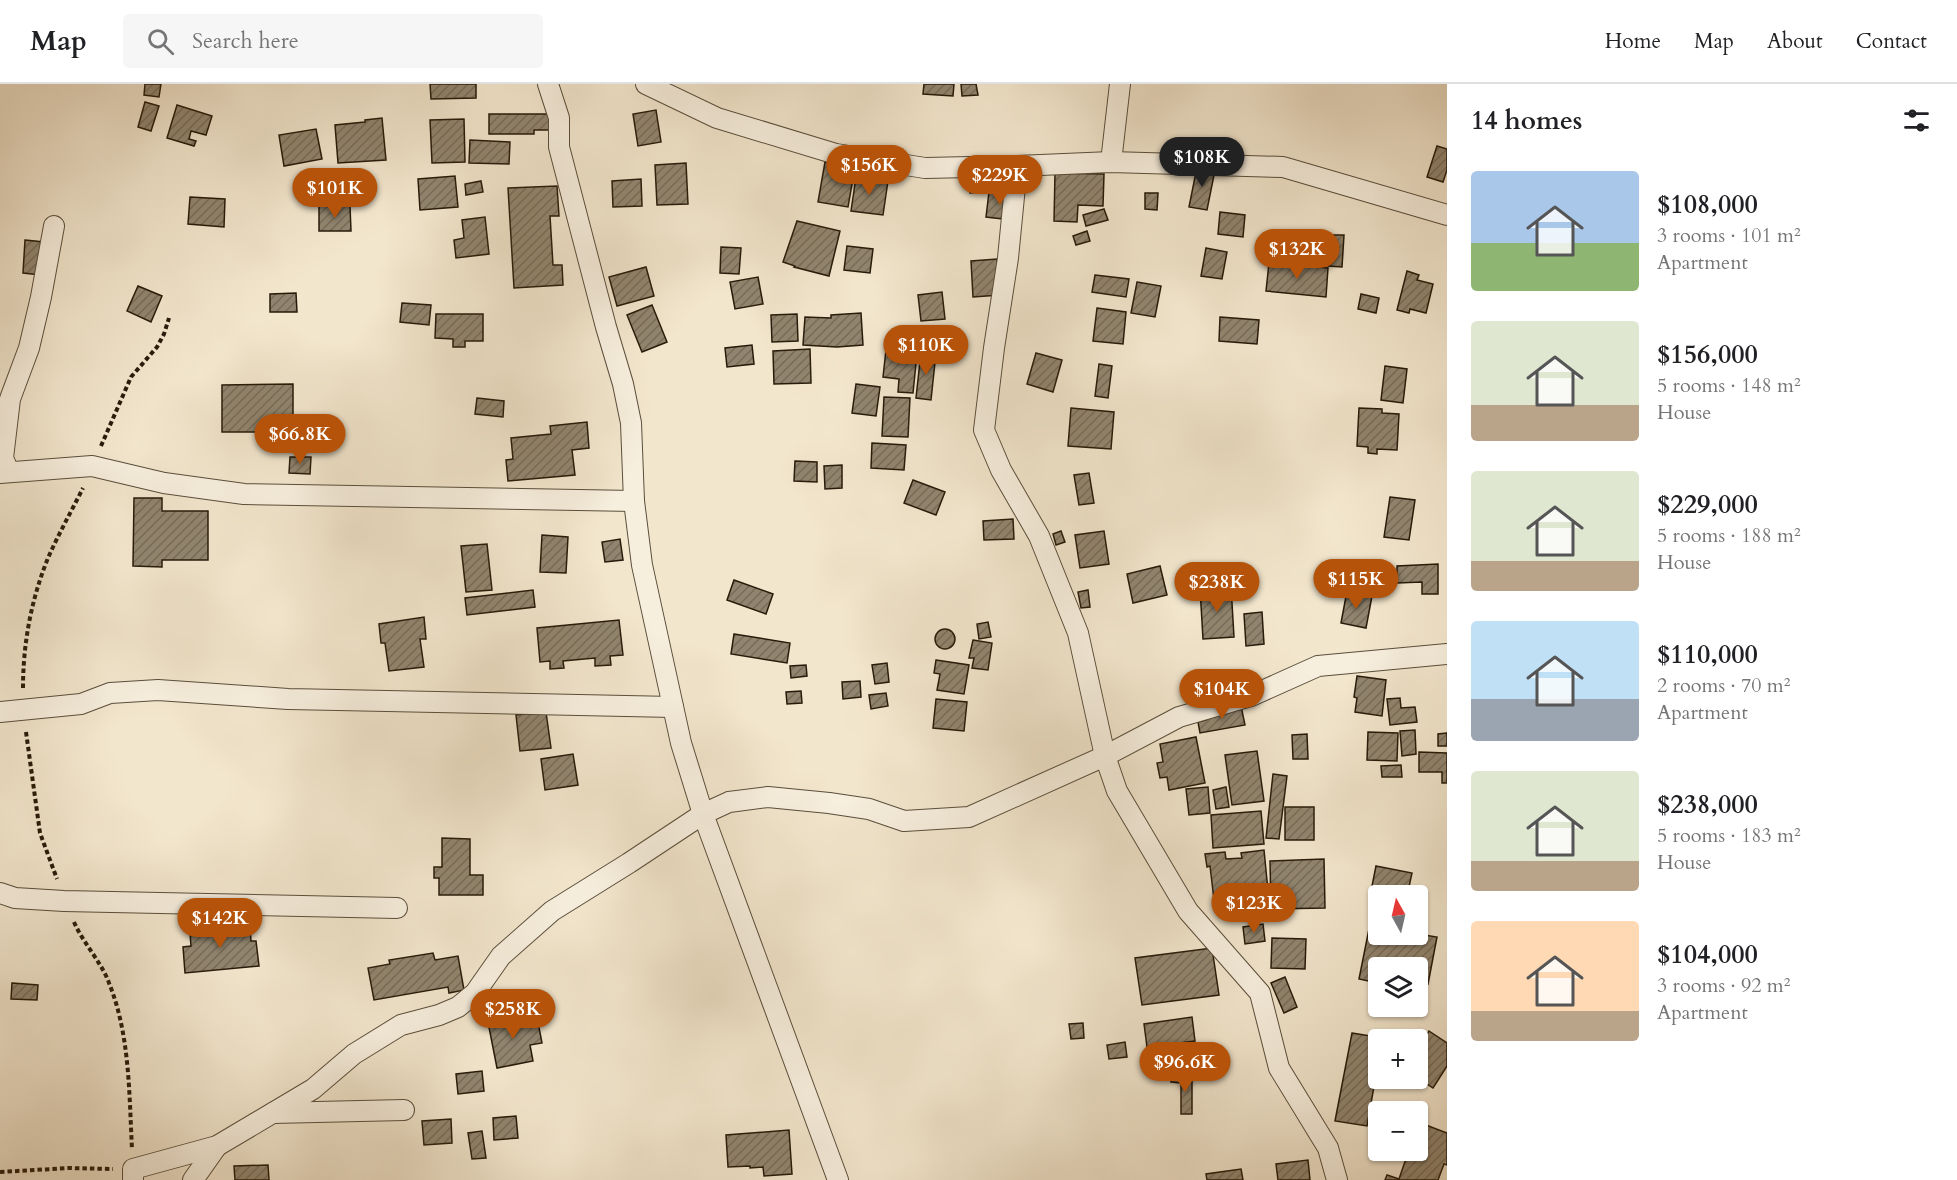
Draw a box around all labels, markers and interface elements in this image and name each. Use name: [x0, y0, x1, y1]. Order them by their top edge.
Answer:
search box: [123, 14, 543, 68]
text: Map: [30, 22, 87, 60]
icon: search: [144, 25, 177, 58]
text: Search here: [192, 26, 299, 56]
text: Home: [1605, 27, 1661, 56]
text: Map: [1694, 27, 1734, 56]
text: About: [1767, 27, 1823, 56]
text: Contact: [1856, 27, 1927, 56]
text: 14 homes: [1471, 103, 1582, 138]
icon: filters: [1900, 104, 1933, 137]
pin: $108K: [1160, 137, 1244, 188]
text: $108K: [1173, 143, 1231, 170]
pin: $156K: [827, 145, 911, 196]
text: $156K: [840, 151, 898, 178]
pin: $229K: [958, 155, 1042, 206]
text: $229K: [971, 161, 1029, 188]
pin: $101K: [293, 168, 377, 219]
text: $101K: [306, 174, 364, 201]
text: $108,000: [1657, 187, 1758, 222]
icon: home: [1519, 195, 1591, 267]
text: 3 rooms · 101 m²: [1657, 222, 1801, 249]
pin: $132K: [1255, 229, 1339, 280]
text: $132K: [1268, 235, 1326, 262]
text: Apartment: [1657, 249, 1748, 276]
pin: $110K: [884, 325, 968, 376]
text: $110K: [897, 331, 955, 358]
text: $156,000: [1657, 337, 1758, 372]
icon: home: [1519, 345, 1591, 417]
text: 5 rooms · 148 m²: [1657, 372, 1801, 399]
text: House: [1657, 399, 1711, 426]
pin: $66.8K: [251, 414, 349, 465]
text: $66.8K: [269, 420, 331, 447]
text: $229,000: [1657, 487, 1758, 522]
icon: home: [1519, 495, 1591, 567]
text: 5 rooms · 188 m²: [1657, 522, 1801, 549]
text: House: [1657, 549, 1711, 576]
pin: $115K: [1314, 559, 1398, 610]
pin: $238K: [1175, 562, 1259, 613]
text: $115K: [1327, 565, 1385, 592]
text: $238K: [1188, 568, 1246, 595]
text: $110,000: [1657, 637, 1758, 672]
icon: home: [1519, 645, 1591, 717]
pin: $104K: [1180, 669, 1264, 720]
text: 2 rooms · 70 m²: [1657, 672, 1790, 699]
text: $104K: [1193, 675, 1251, 702]
text: Apartment: [1657, 699, 1748, 726]
text: $238,000: [1657, 787, 1758, 822]
icon: home: [1519, 795, 1591, 867]
text: 5 rooms · 183 m²: [1657, 822, 1801, 849]
text: House: [1657, 849, 1711, 876]
pin: $123K: [1212, 883, 1296, 934]
north arrow: [1368, 885, 1428, 945]
map controls: [1368, 885, 1428, 1161]
text: $123K: [1225, 889, 1283, 916]
pin: $142K: [178, 898, 262, 949]
text: $142K: [191, 904, 249, 931]
text: $104,000: [1657, 937, 1758, 972]
icon: home: [1519, 945, 1591, 1017]
button: layers: [1368, 957, 1428, 1017]
text: 3 rooms · 92 m²: [1657, 972, 1790, 999]
pin: $258K: [471, 989, 555, 1040]
text: $258K: [484, 995, 542, 1022]
text: Apartment: [1657, 999, 1748, 1026]
button: +: [1368, 1029, 1428, 1089]
pin: $96.6K: [1136, 1042, 1234, 1093]
text: $96.6K: [1154, 1048, 1216, 1075]
button: −: [1368, 1101, 1428, 1161]

